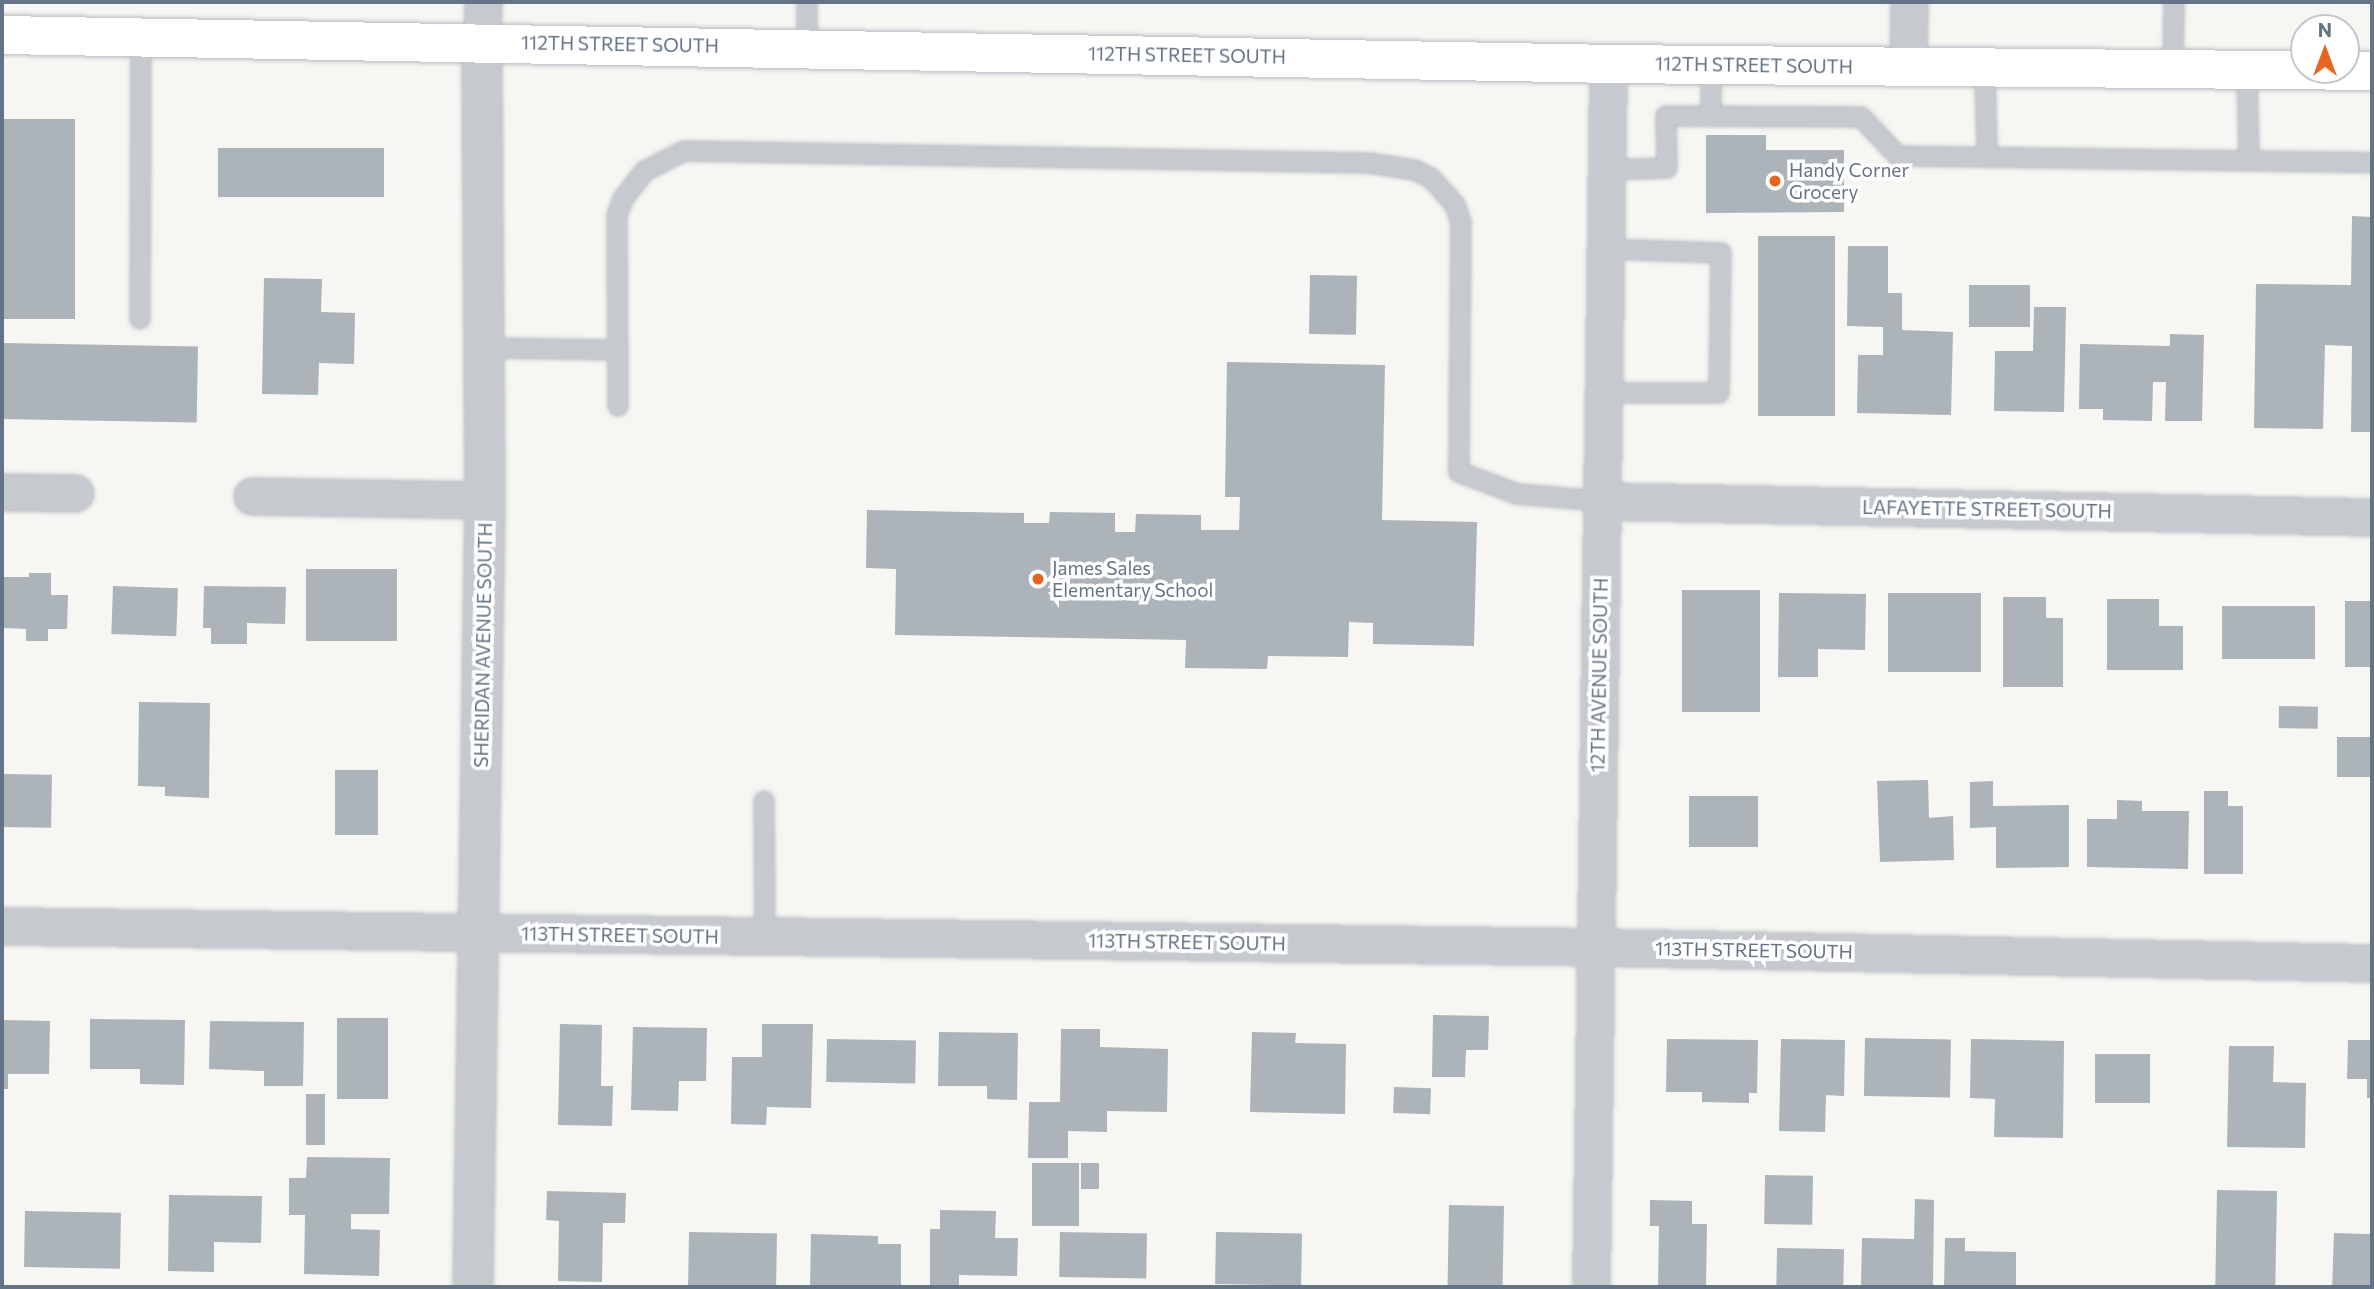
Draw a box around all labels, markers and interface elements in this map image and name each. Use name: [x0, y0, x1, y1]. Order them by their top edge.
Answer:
north arrow: [2290, 14, 2360, 84]
text: N: [2318, 18, 2332, 41]
street label: 112TH STREET SOUTH: [521, 31, 719, 57]
street label: 112TH STREET SOUTH: [1088, 42, 1286, 68]
street label: 112TH STREET SOUTH: [1655, 52, 1853, 78]
place label: Handy Corner Grocery: [1789, 159, 1909, 203]
marker: Handy Corner Grocery: [1767, 173, 1783, 189]
street label: LAFAYETTE STREET SOUTH: [1862, 495, 2112, 523]
street label: SHERIDAN AVENUE SOUTH: [469, 522, 497, 768]
place label: James Sales Elementary School: [1052, 557, 1213, 601]
marker: James Sales Elementary School: [1030, 571, 1046, 587]
street label: 12TH AVENUE SOUTH: [1586, 577, 1612, 773]
street label: 113TH STREET SOUTH: [521, 922, 719, 948]
street label: 113TH STREET SOUTH: [1088, 929, 1286, 955]
street label: 113TH STREET SOUTH: [1655, 937, 1853, 963]

